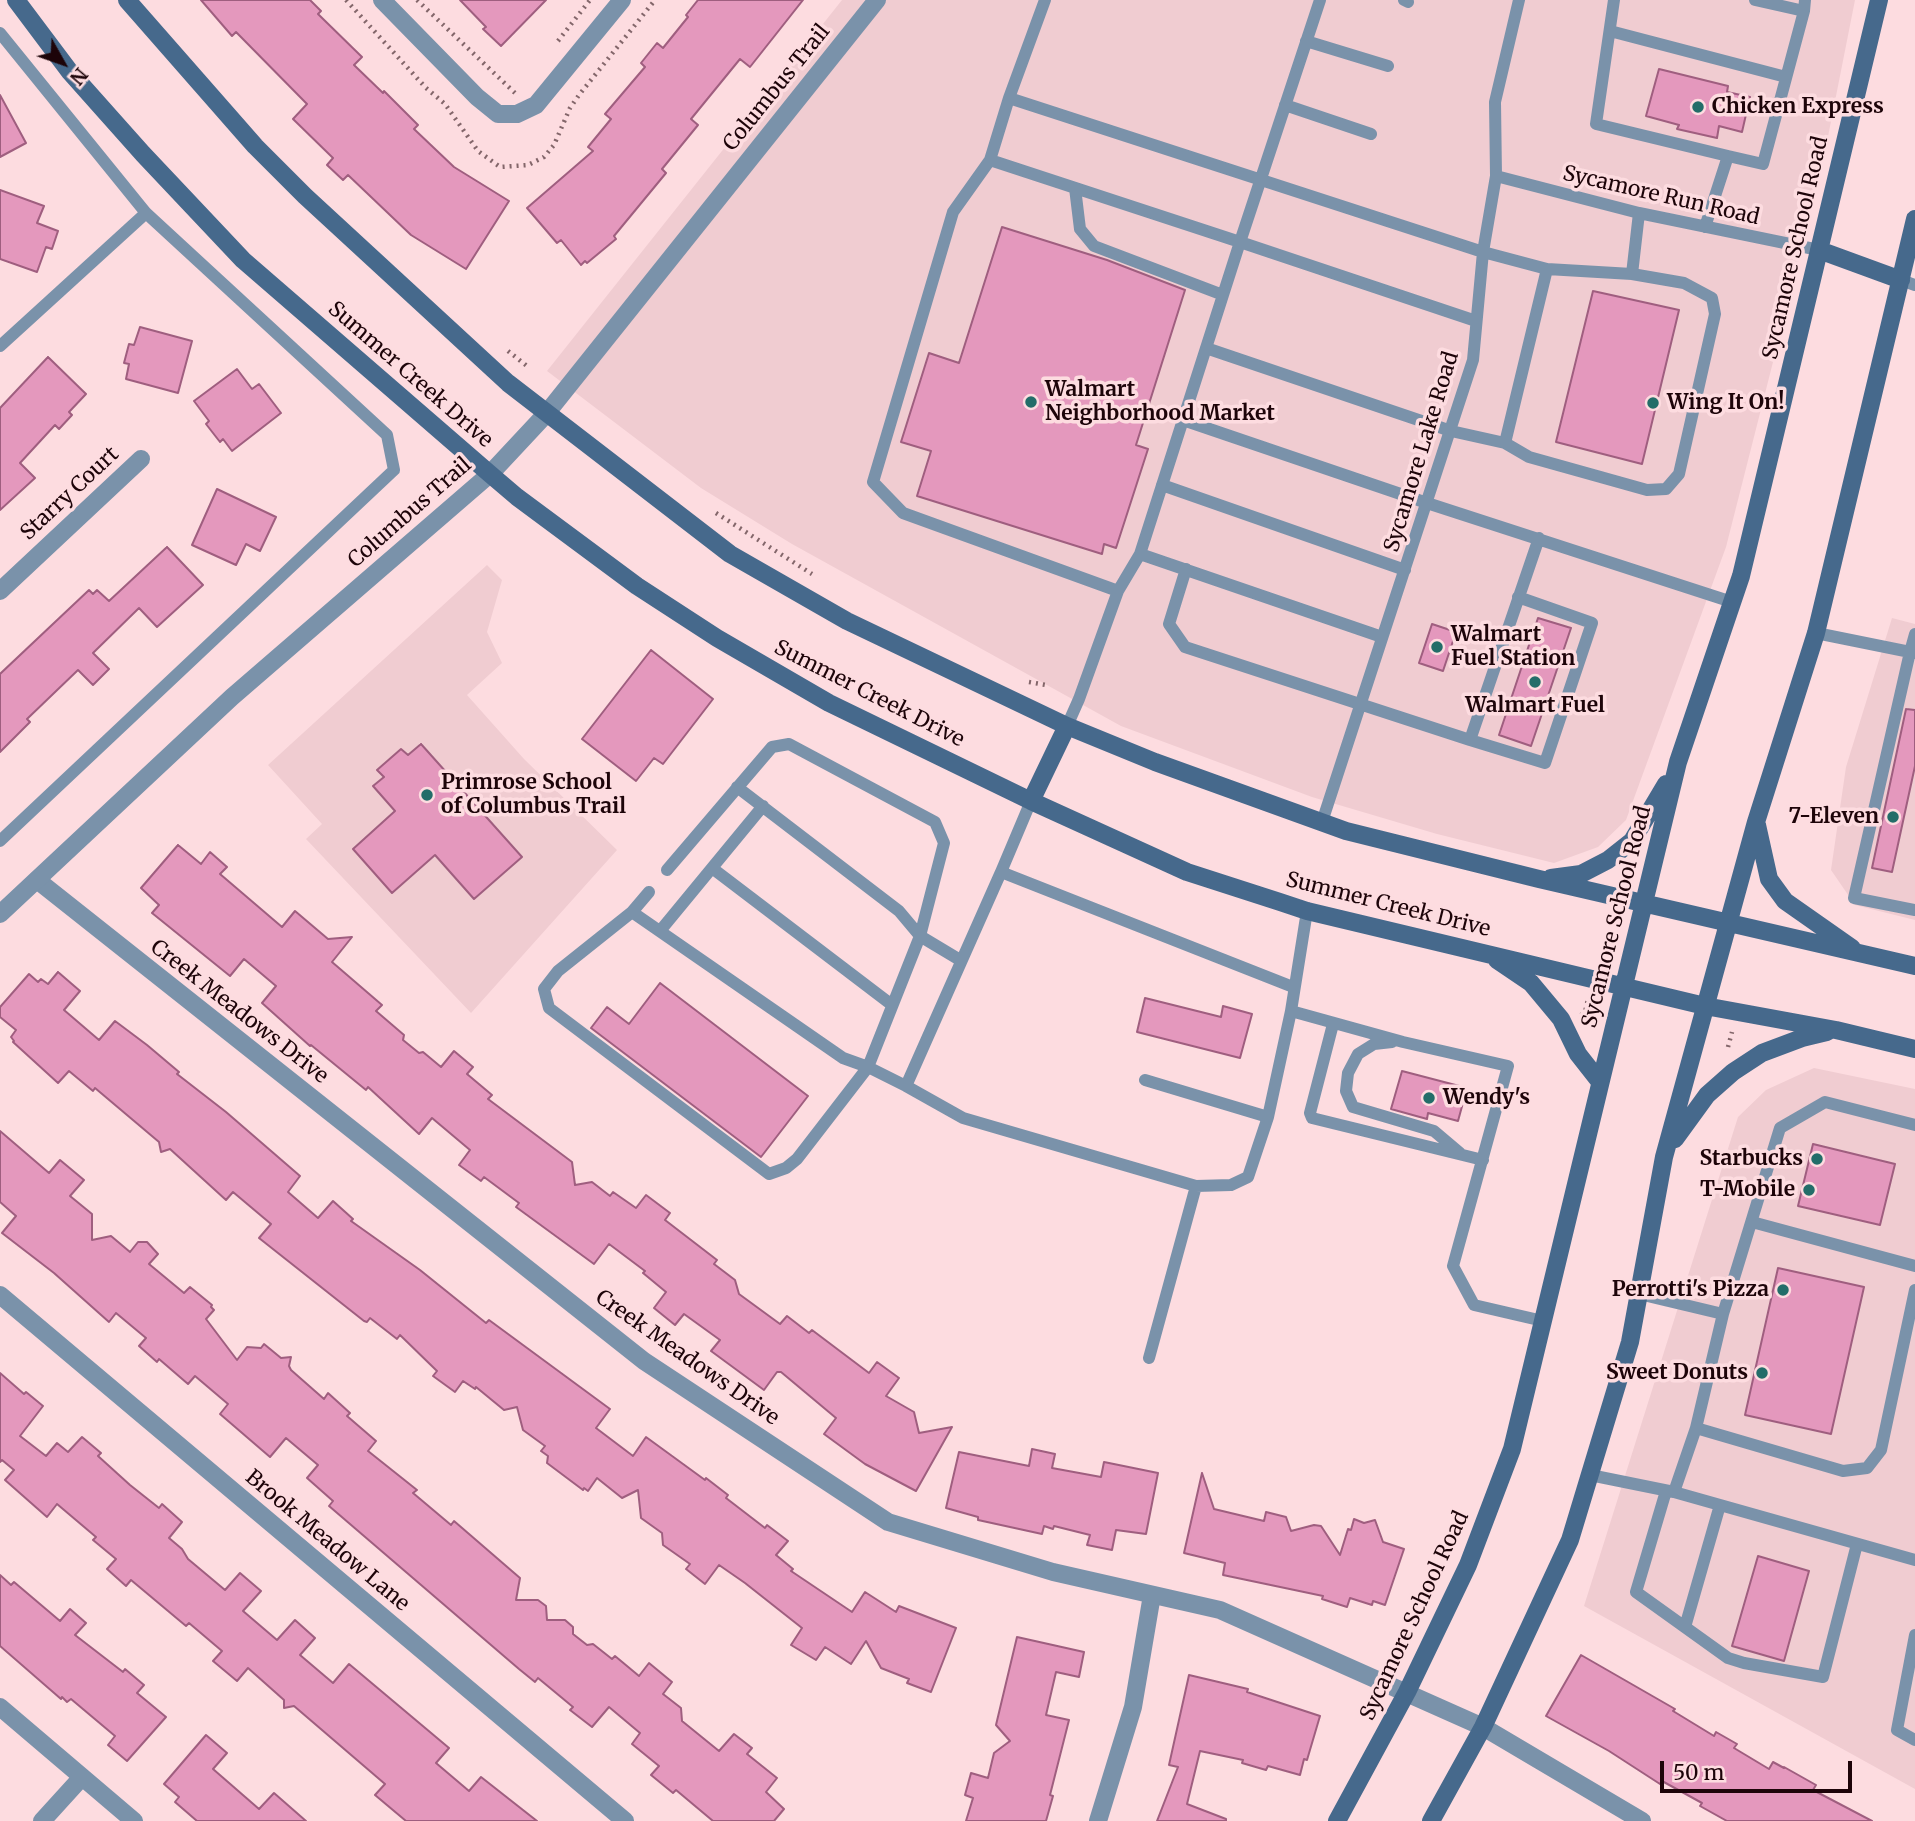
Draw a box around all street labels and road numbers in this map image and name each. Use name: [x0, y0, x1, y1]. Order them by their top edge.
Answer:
street label: Columbus Trail: [718, 20, 836, 156]
street label: Sycamore School Road: [1758, 134, 1834, 362]
street label: Sycamore Run Road: [1560, 161, 1762, 231]
street label: Summer Creek Drive: [323, 297, 497, 453]
street label: Sycamore Lake Road: [1380, 349, 1464, 555]
street label: Starry Court: [16, 442, 124, 546]
street label: Columbus Trail: [343, 453, 477, 573]
street label: Summer Creek Drive: [770, 635, 968, 753]
street label: Sycamore School Road: [1577, 803, 1657, 1031]
street label: Summer Creek Drive: [1283, 867, 1493, 943]
street label: Creek Meadows Drive: [145, 935, 333, 1089]
street label: Creek Meadows Drive: [590, 1285, 784, 1431]
street label: Brook Meadow Lane: [240, 1465, 414, 1617]
street label: Sycamore School Road: [1355, 1507, 1475, 1725]

